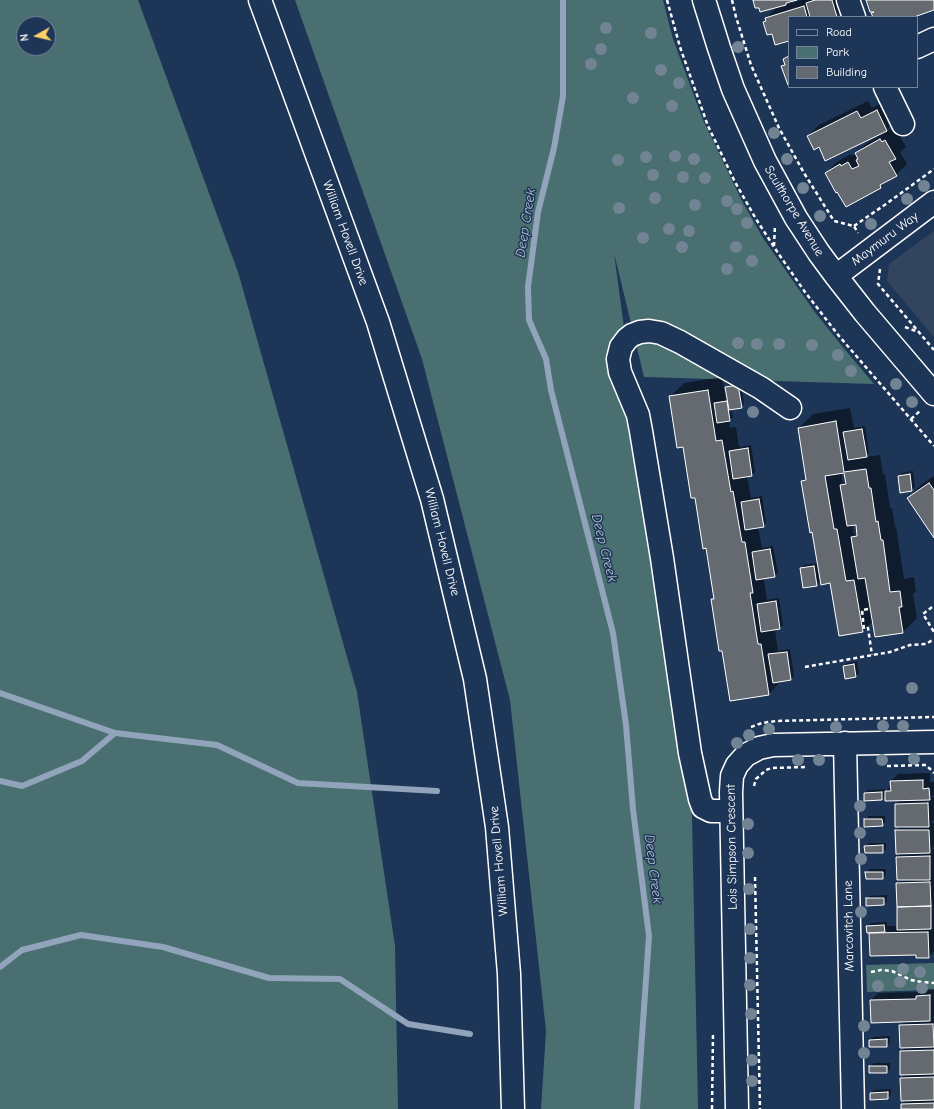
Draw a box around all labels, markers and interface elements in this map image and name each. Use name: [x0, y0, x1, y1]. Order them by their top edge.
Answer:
north arrow: [16, 16, 56, 56]
legend: [788, 16, 918, 88]
text: Road: [826, 25, 852, 39]
text: N: [18, 33, 32, 42]
text: Park: [826, 45, 849, 59]
text: Building: [826, 65, 867, 79]
street label: Sculthorpe Avenue: [761, 163, 827, 259]
street label: William Hovell Drive: [319, 178, 371, 288]
water label: Deep Creek: [512, 187, 540, 259]
street label: Maymuru Way: [848, 209, 922, 269]
street label: William Hovell Drive: [421, 487, 463, 597]
water label: Deep Creek: [587, 512, 621, 584]
street label: Lois Simpson Crescent: [723, 784, 741, 910]
street label: William Hovell Drive: [486, 805, 512, 917]
water label: Deep Creek: [640, 833, 666, 905]
street label: Marcovitch Lane: [840, 880, 858, 972]

